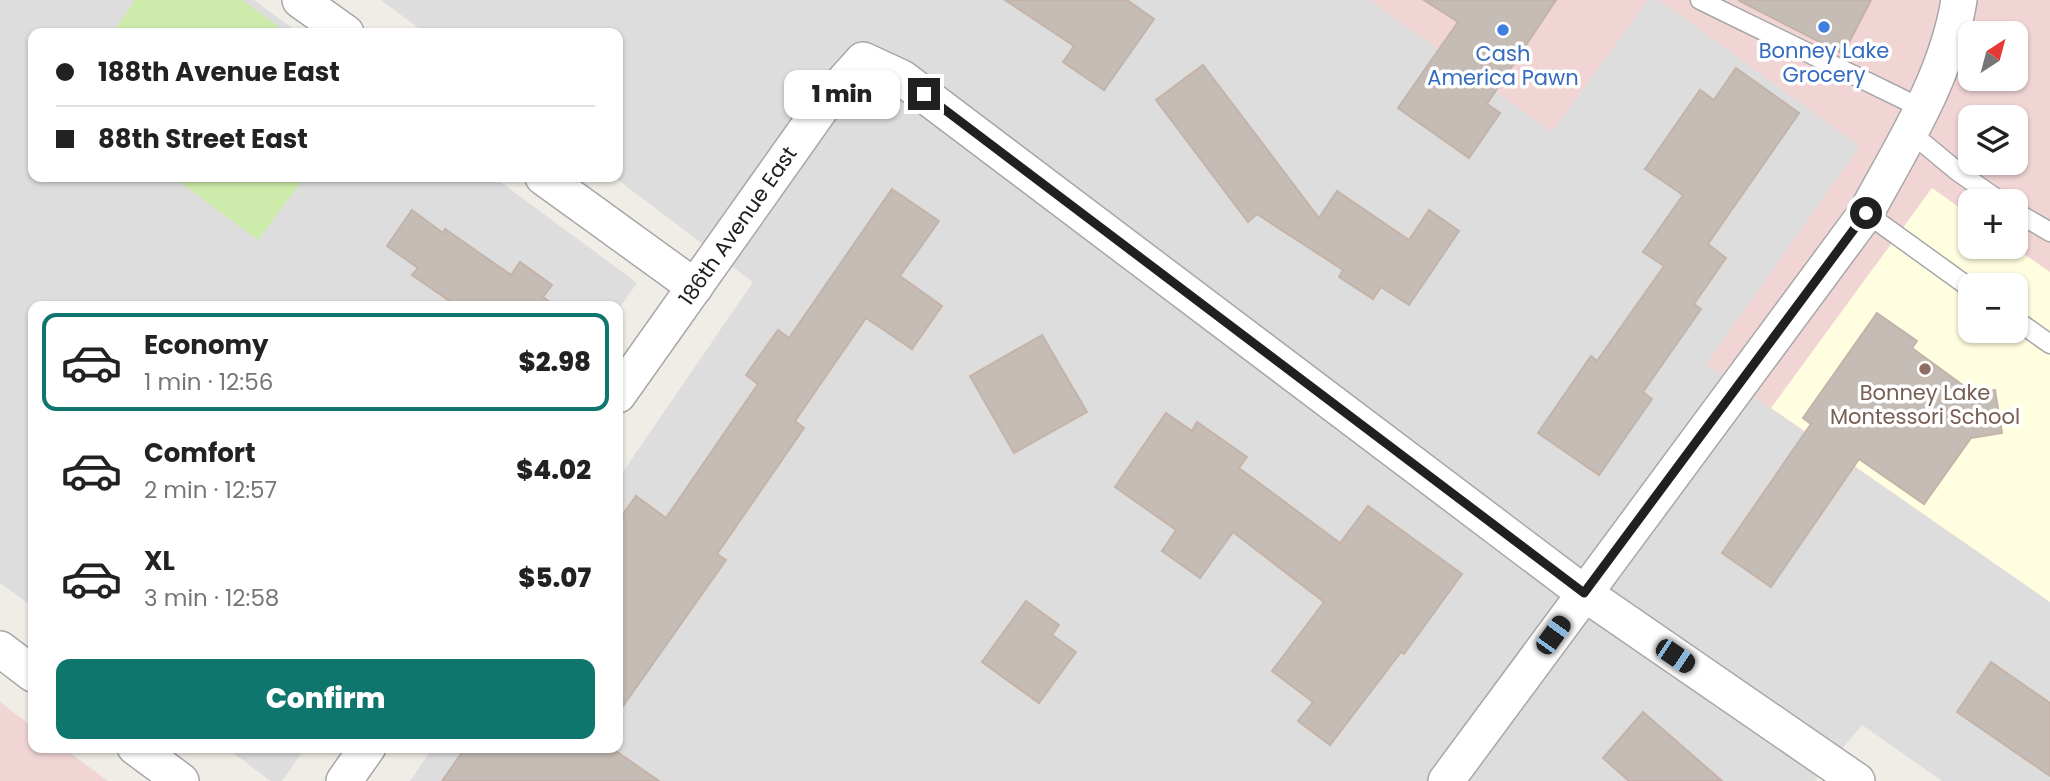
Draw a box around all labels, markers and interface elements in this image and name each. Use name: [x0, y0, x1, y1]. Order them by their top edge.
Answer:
marker: Bonney Lake Grocery: [1816, 19, 1832, 35]
north arrow: [1958, 21, 2028, 91]
map controls: [1958, 21, 2028, 343]
marker: Cash America Pawn: [1495, 22, 1511, 38]
place label: Bonney Lake Grocery: [1759, 36, 1889, 89]
place label: Cash America Pawn: [1427, 39, 1579, 92]
text: 188th Avenue East: [98, 54, 340, 90]
callout: 1 min: [784, 70, 900, 119]
text: 1 min: [812, 78, 872, 110]
route end: [908, 78, 940, 110]
button: layers: [1958, 105, 2028, 175]
text: 88th Street East: [98, 121, 308, 157]
street label: 186th Avenue East: [672, 140, 803, 311]
button: +: [1958, 189, 2028, 259]
route start: [1850, 197, 1882, 229]
button: −: [1958, 273, 2028, 343]
text: Economy: [144, 327, 268, 363]
icon: car: [60, 331, 123, 394]
text: $2.98: [518, 344, 591, 380]
marker: Bonney Lake Montessori School: [1917, 361, 1933, 377]
text: 1 min · 12:56: [144, 366, 273, 398]
place label: Bonney Lake Montessori School: [1830, 378, 2020, 431]
text: Comfort: [144, 435, 256, 471]
icon: car: [60, 439, 123, 502]
text: $4.02: [516, 452, 591, 488]
text: 2 min · 12:57: [144, 474, 277, 506]
text: XL: [144, 543, 175, 579]
icon: car: [60, 547, 123, 610]
text: $5.07: [518, 560, 591, 596]
text: 3 min · 12:58: [144, 582, 279, 614]
car: [1533, 612, 1574, 658]
car: [1652, 636, 1699, 676]
button: Confirm: [56, 659, 595, 739]

